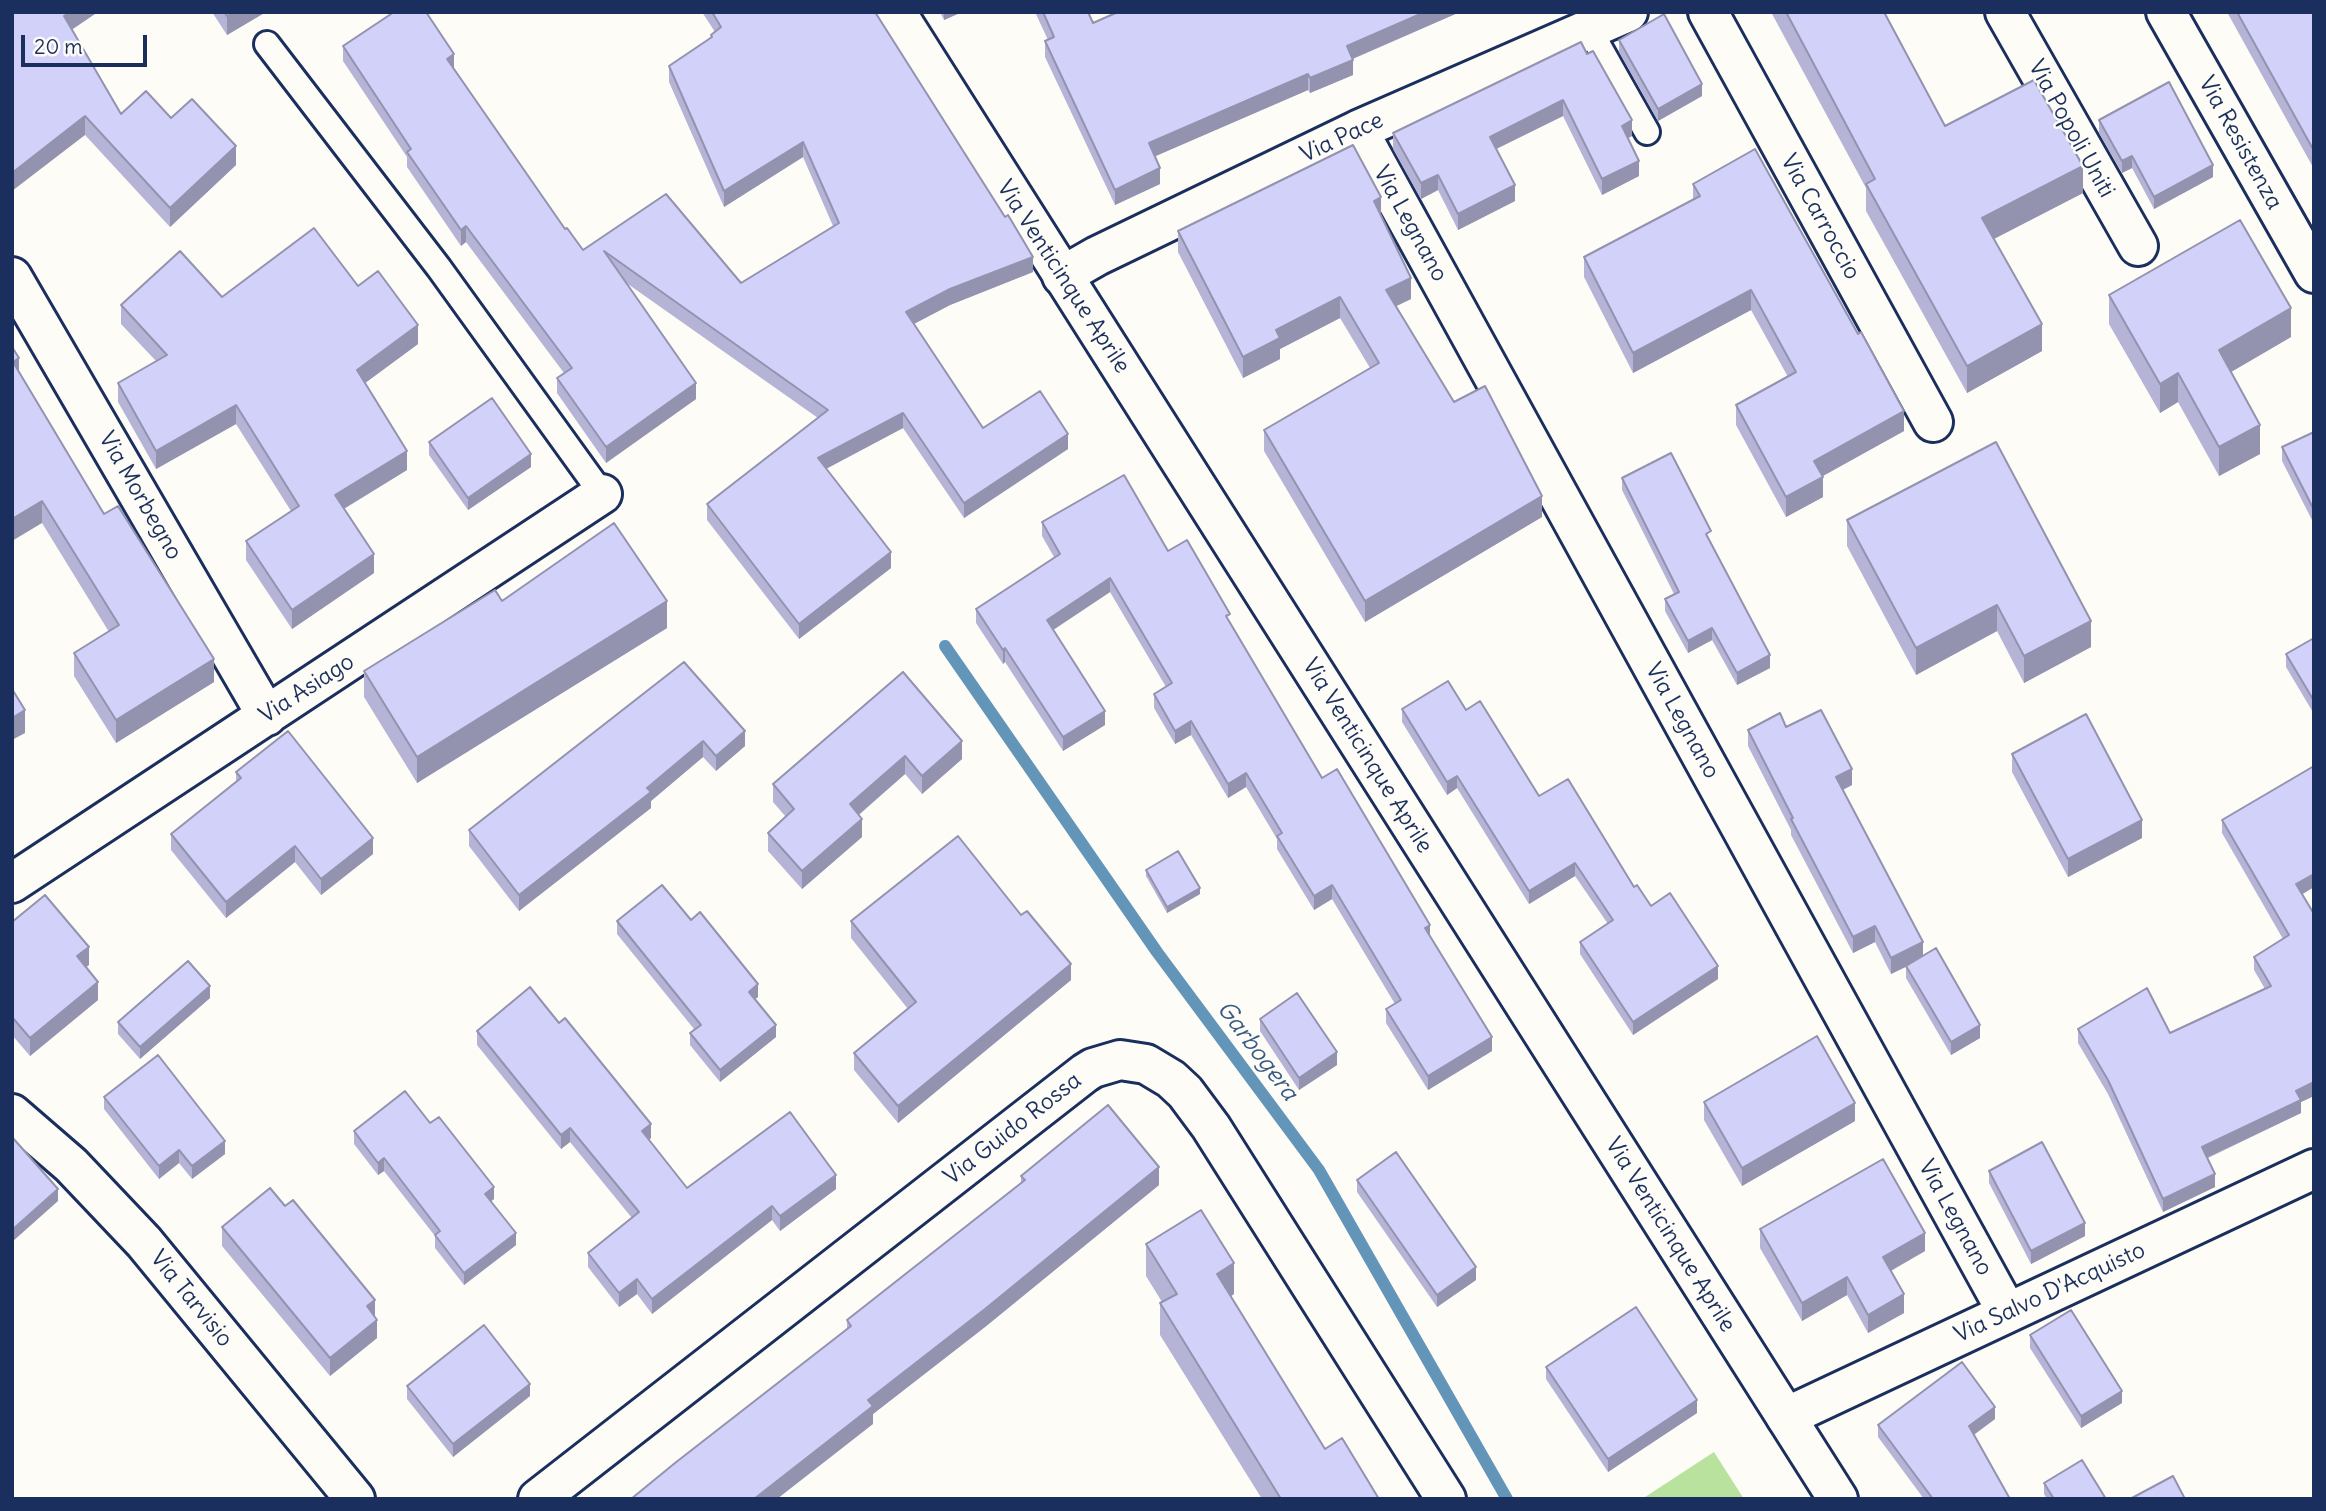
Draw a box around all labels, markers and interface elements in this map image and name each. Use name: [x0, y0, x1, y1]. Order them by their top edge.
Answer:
scale bar: [24, 21, 150, 65]
text: 20 m: [34, 33, 83, 60]
street label: Via Popoli Uniti: [2022, 55, 2120, 203]
street label: Via Resistenza: [2192, 72, 2288, 214]
street label: Via Pace: [1296, 107, 1388, 169]
street label: Via Carroccio: [1774, 150, 1866, 284]
street label: Via Legnano: [1367, 161, 1453, 287]
street label: Via Venticinque Aprile: [990, 176, 1136, 378]
street label: Via Morbegno: [92, 427, 188, 565]
street label: Via Asiago: [254, 648, 360, 730]
street label: Via Venticinque Aprile: [1296, 654, 1438, 858]
street label: Via Legnano: [1639, 658, 1725, 784]
water label: Garbogera: [1210, 996, 1304, 1106]
street label: Via Guido Rossa: [939, 1067, 1087, 1191]
street label: Via Venticinque Aprile: [1599, 1133, 1741, 1337]
street label: Via Legnano: [1912, 1155, 1998, 1281]
street label: Via Salvo D'Acquisto: [1950, 1237, 2150, 1349]
street label: Via Tarvisio: [144, 1245, 238, 1353]

